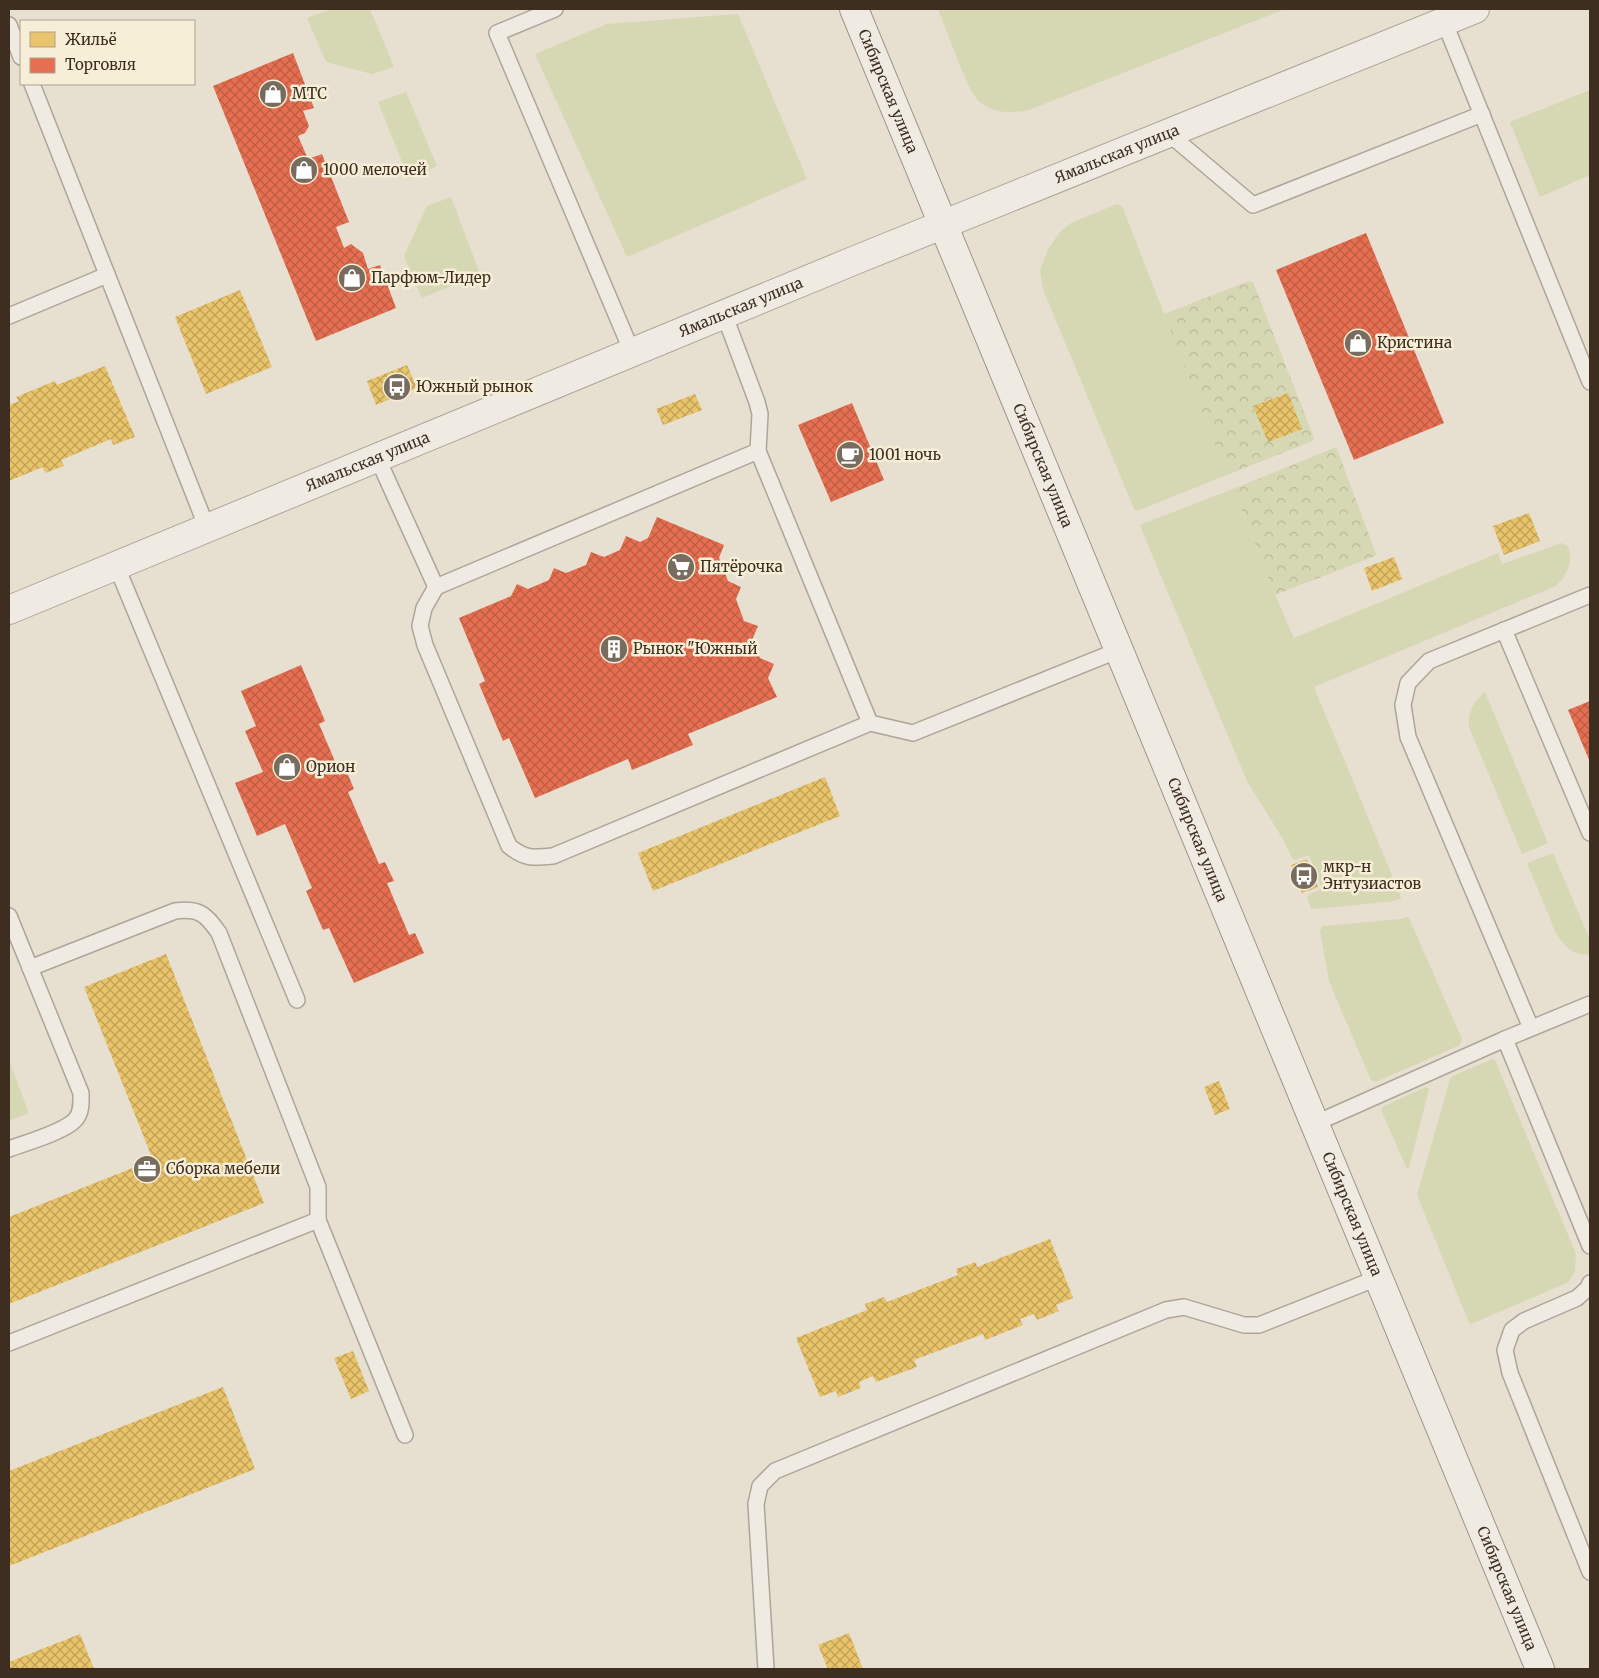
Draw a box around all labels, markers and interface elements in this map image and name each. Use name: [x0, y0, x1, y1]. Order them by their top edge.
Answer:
legend: [20, 20, 195, 85]
street label: Сибирская улица: [854, 26, 923, 156]
text: Жильё: [65, 30, 117, 49]
text: Торговля: [65, 55, 136, 74]
shop icon: МТС: [258, 79, 288, 109]
place label: МТС: [292, 84, 327, 103]
street label: Ямальская улица: [1052, 120, 1182, 187]
shop icon: 1000 мелочей: [289, 155, 319, 185]
place label: 1000 мелочей: [323, 160, 427, 179]
shop icon: Парфюм-Лидер: [337, 263, 367, 293]
place label: Парфюм-Лидер: [371, 268, 491, 287]
street label: Ямальская улица: [676, 273, 806, 341]
shop icon: Кристина: [1343, 328, 1373, 358]
place label: Кристина: [1377, 333, 1452, 352]
bus stop icon: Южный рынок: [382, 372, 412, 402]
place label: Южный рынок: [416, 377, 533, 396]
street label: Сибирская улица: [1009, 400, 1077, 530]
street label: Ямальская улица: [303, 427, 432, 495]
cafe icon: 1001 ночь: [835, 440, 865, 470]
place label: 1001 ночь: [869, 445, 941, 464]
supermarket icon: Пятёрочка: [666, 552, 696, 582]
place label: Пятёрочка: [700, 557, 783, 576]
building icon: Рынок "Южный: [599, 634, 629, 664]
place label: Рынок "Южный: [633, 639, 758, 658]
shop icon: Орион: [272, 752, 302, 782]
place label: Орион: [306, 757, 355, 776]
street label: Сибирская улица: [1164, 775, 1232, 905]
place label: мкр-н Энтузиастов: [1323, 857, 1421, 893]
bus stop icon: мкр-н Энтузиастов: [1289, 861, 1319, 891]
street label: Сибирская улица: [1318, 1149, 1387, 1279]
office icon: Сборка мебели: [132, 1154, 162, 1184]
place label: Сборка мебели: [166, 1159, 280, 1178]
street label: Сибирская улица: [1473, 1523, 1541, 1653]

